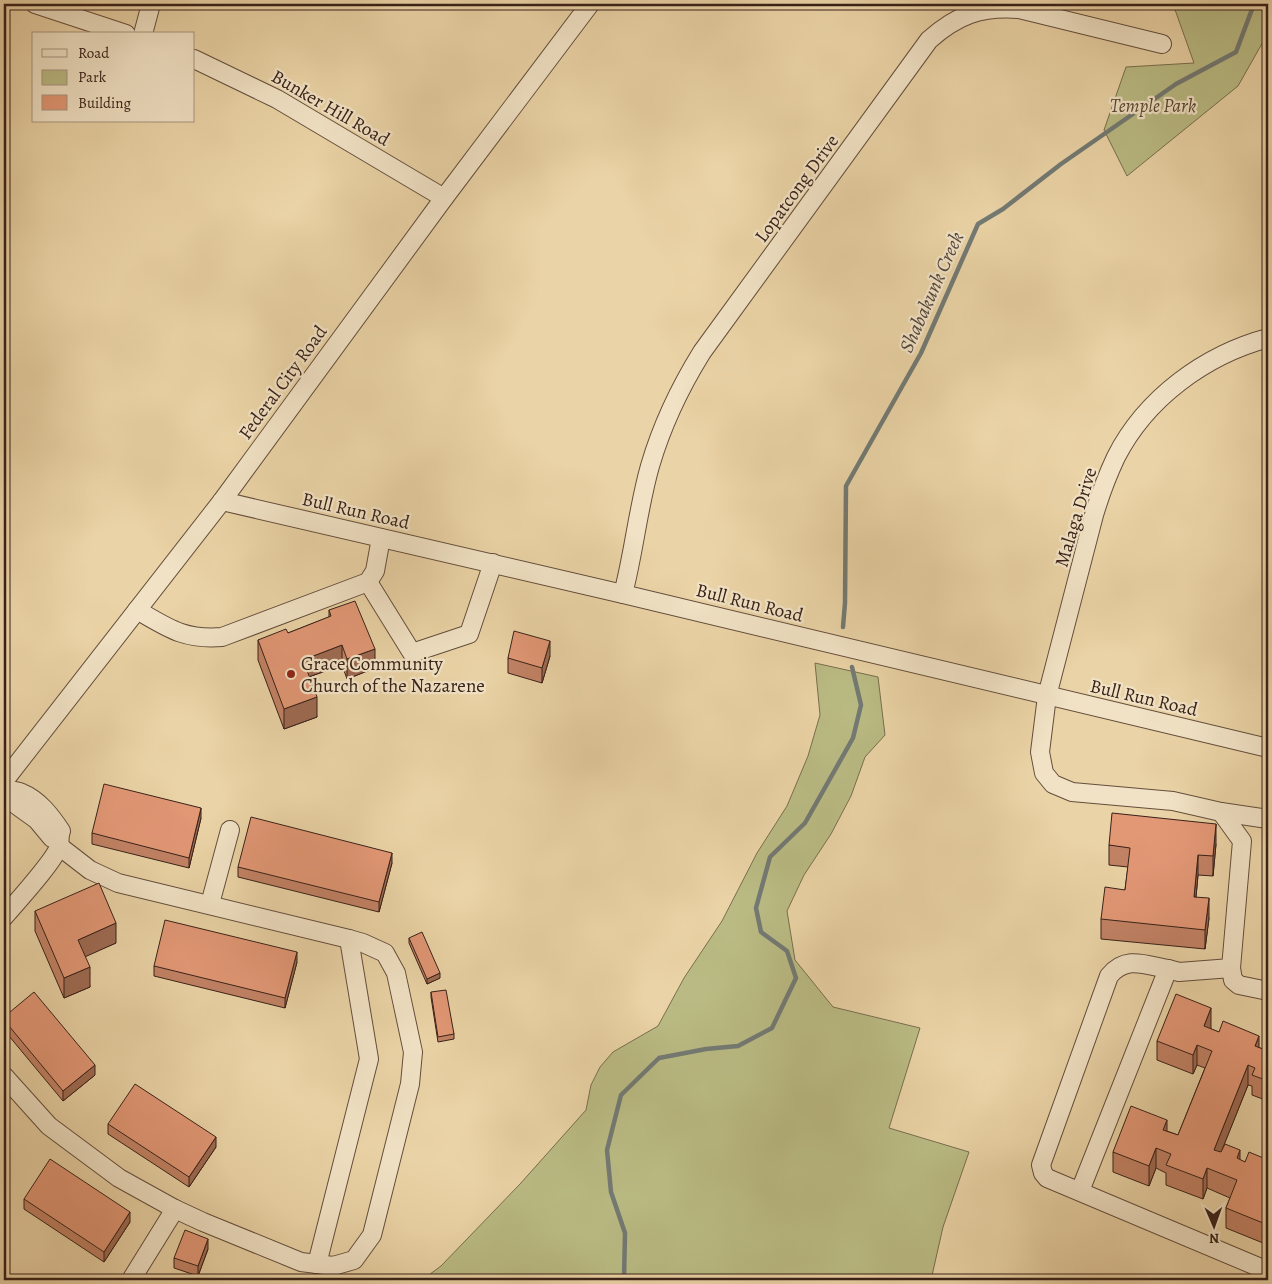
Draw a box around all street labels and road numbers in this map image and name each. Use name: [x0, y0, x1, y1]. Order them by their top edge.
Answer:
street label: Bunker Hill Road: [267, 63, 395, 153]
street label: Lopatcong Drive: [749, 129, 845, 248]
street label: Federal City Road: [233, 320, 334, 445]
street label: Malaga Drive: [1048, 464, 1103, 570]
street label: Bull Run Road: [299, 486, 413, 536]
street label: Bull Run Road: [693, 577, 807, 629]
street label: Bull Run Road: [1087, 673, 1201, 723]

